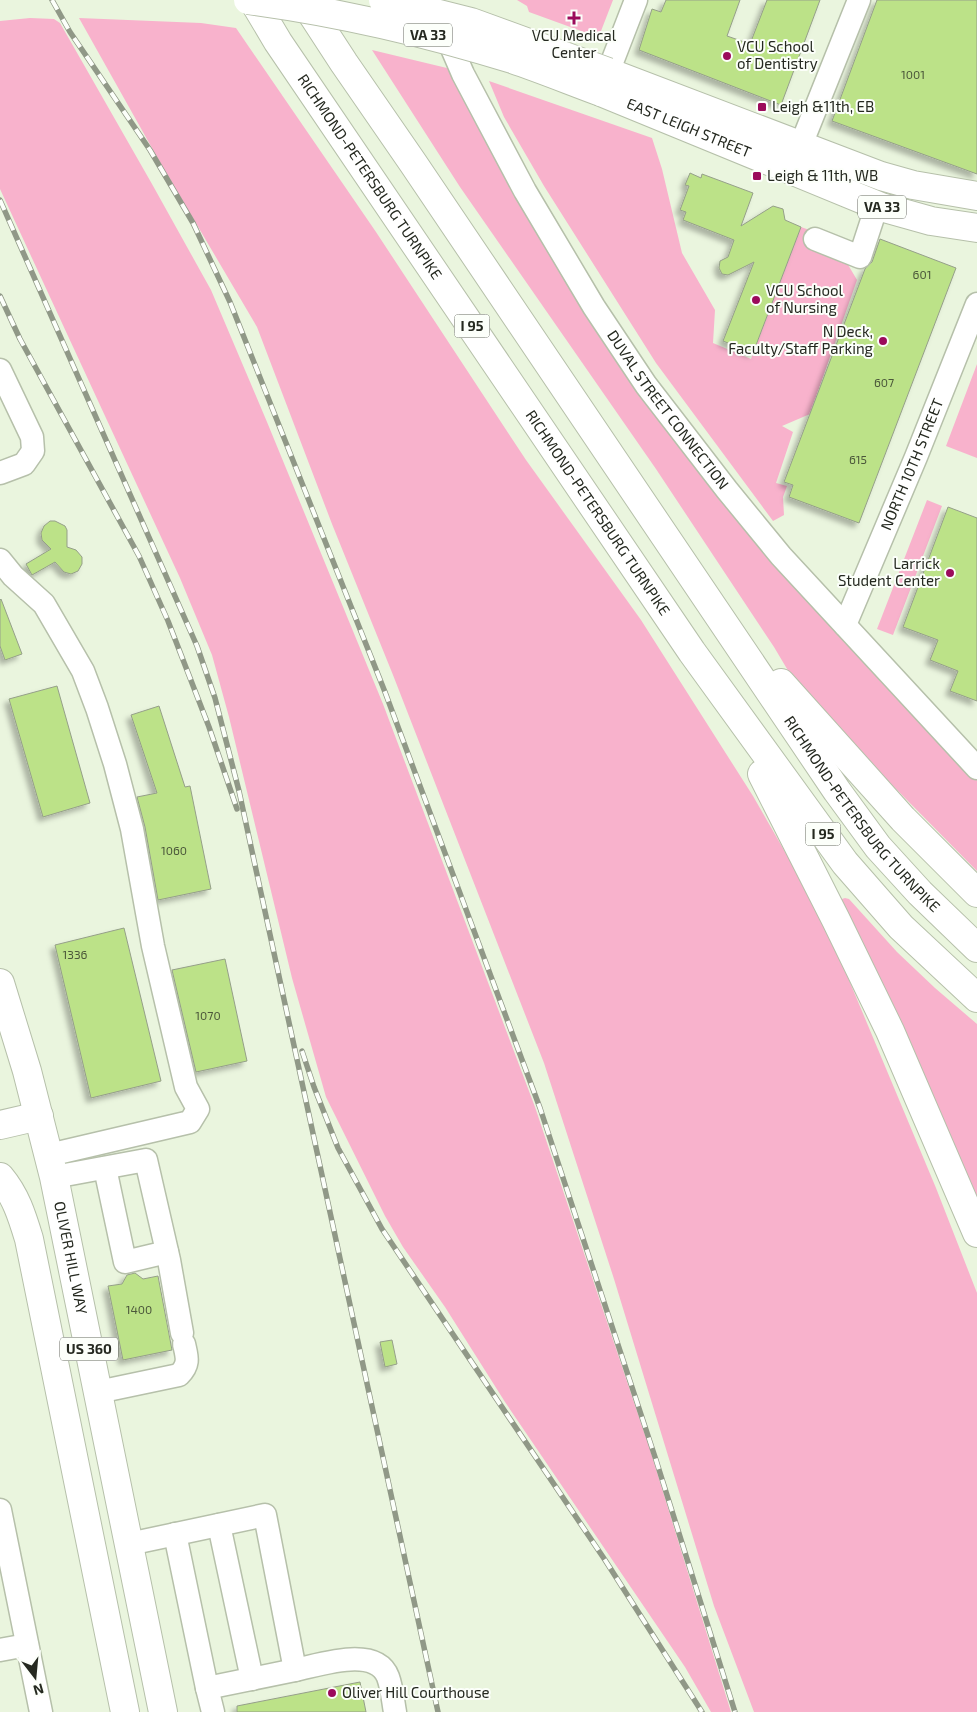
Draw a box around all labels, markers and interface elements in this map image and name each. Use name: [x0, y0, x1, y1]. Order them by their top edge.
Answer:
marker: VCU Medical Center: [567, 11, 581, 25]
road number: VA 33: [404, 24, 452, 46]
place label: VCU Medical Center: [532, 26, 617, 61]
place label: VCU School of Dentistry: [737, 37, 818, 72]
marker: VCU School of Dentistry: [721, 50, 733, 62]
house number: 1001: [901, 67, 925, 81]
street label: RICHMOND-PETERSBURG TURNPIKE: [294, 70, 446, 282]
street label: EAST LEIGH STREET: [624, 94, 754, 161]
place label: Leigh &11th, EB: [772, 97, 874, 115]
marker: Leigh &11th, EB: [756, 101, 768, 113]
place label: Leigh & 11th, WB: [767, 166, 878, 184]
marker: Leigh & 11th, WB: [751, 170, 763, 182]
road number: VA 33: [858, 196, 906, 218]
house number: 601: [913, 267, 931, 281]
place label: VCU School of Nursing: [766, 281, 843, 316]
marker: VCU School of Nursing: [750, 294, 762, 306]
road number: I 95: [454, 314, 490, 338]
place label: N Deck, Faculty/Staff Parking: [728, 322, 874, 357]
street label: DUVAL STREET CONNECTION: [604, 326, 733, 493]
marker: N Deck, Faculty/Staff Parking: [877, 335, 889, 347]
house number: 607: [874, 375, 894, 389]
street label: NORTH 10TH STREET: [876, 395, 947, 533]
street label: RICHMOND-PETERSBURG TURNPIKE: [522, 406, 674, 618]
house number: 615: [849, 452, 867, 466]
place label: Larrick Student Center: [838, 554, 940, 589]
marker: Larrick Student Center: [944, 567, 956, 579]
street label: RICHMOND-PETERSBURG TURNPIKE: [781, 712, 944, 915]
road number: I 95: [806, 822, 840, 846]
house number: 1060: [161, 843, 187, 857]
house number: 1336: [63, 947, 88, 961]
house number: 1070: [195, 1008, 221, 1022]
street label: OLIVER HILL WAY: [51, 1200, 92, 1316]
house number: 1400: [126, 1302, 152, 1316]
road number: US 360: [60, 1338, 118, 1360]
north arrow: [10, 1652, 60, 1702]
text: N: [32, 1680, 46, 1700]
place label: Oliver Hill Courthouse: [342, 1683, 490, 1701]
marker: Oliver Hill Courthouse: [326, 1687, 338, 1699]

